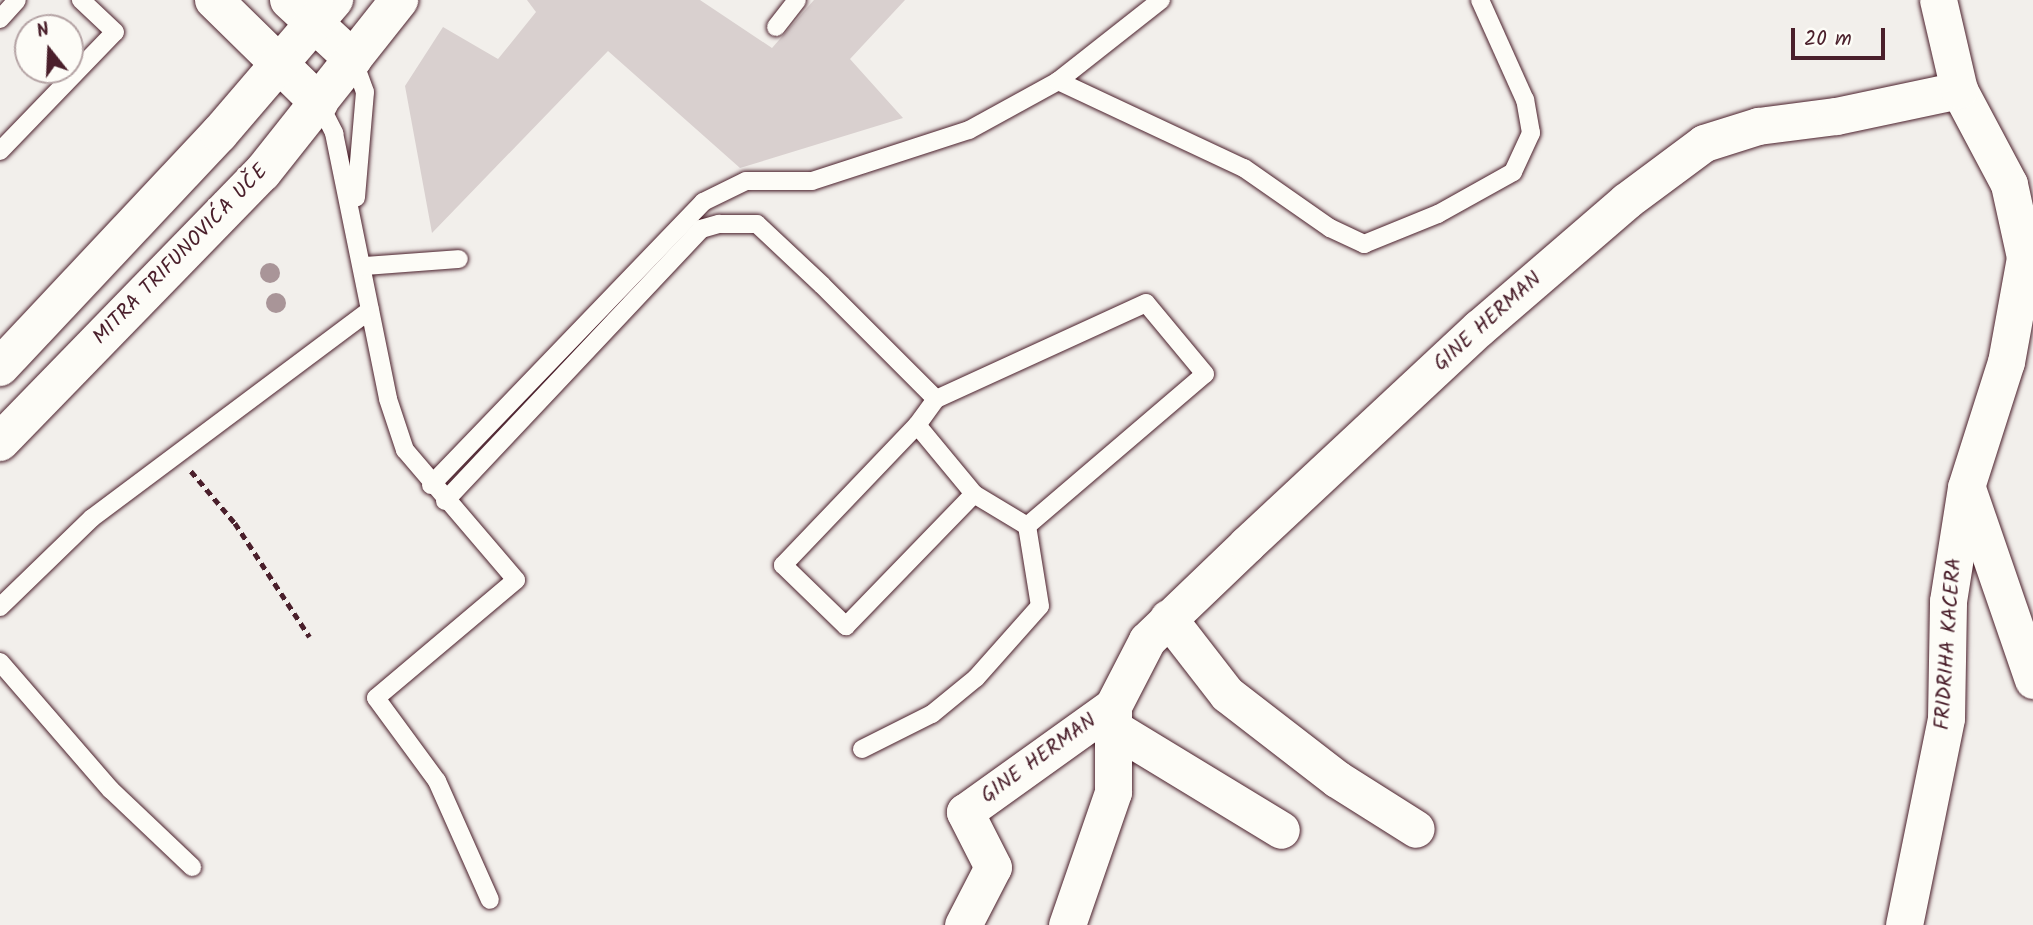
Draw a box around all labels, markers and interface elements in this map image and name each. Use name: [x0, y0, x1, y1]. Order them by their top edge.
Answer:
north arrow: [14, 14, 84, 84]
scale bar: [1795, 14, 1890, 58]
text: N: [33, 15, 53, 47]
text: 20 m: [1804, 23, 1852, 56]
street label: MITRA TRIFUNOVIĆA UČE: [88, 160, 274, 350]
street label: GINE HERMAN: [1429, 267, 1547, 377]
street label: FRIDRIHA KACERA: [1930, 557, 1968, 731]
street label: GINE HERMAN: [976, 709, 1102, 809]

